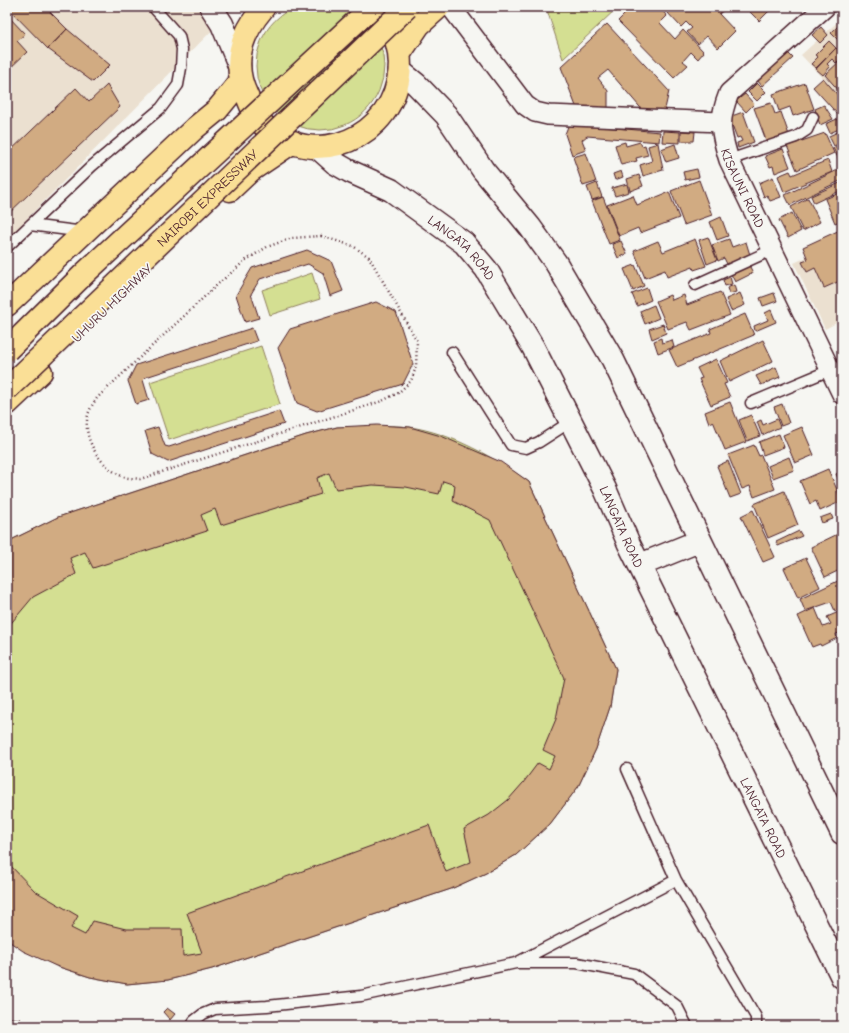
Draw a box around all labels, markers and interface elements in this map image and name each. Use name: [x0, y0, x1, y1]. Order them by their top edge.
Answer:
street label: NAIROBI EXPRESSWAY: [154, 146, 261, 249]
street label: KISAUNI ROAD: [718, 146, 768, 230]
street label: LANGATA ROAD: [425, 212, 498, 283]
street label: UHURU HIGHWAY: [69, 260, 156, 345]
street label: LANGATA ROAD: [597, 483, 647, 570]
street label: LANGATA ROAD: [738, 775, 790, 861]

